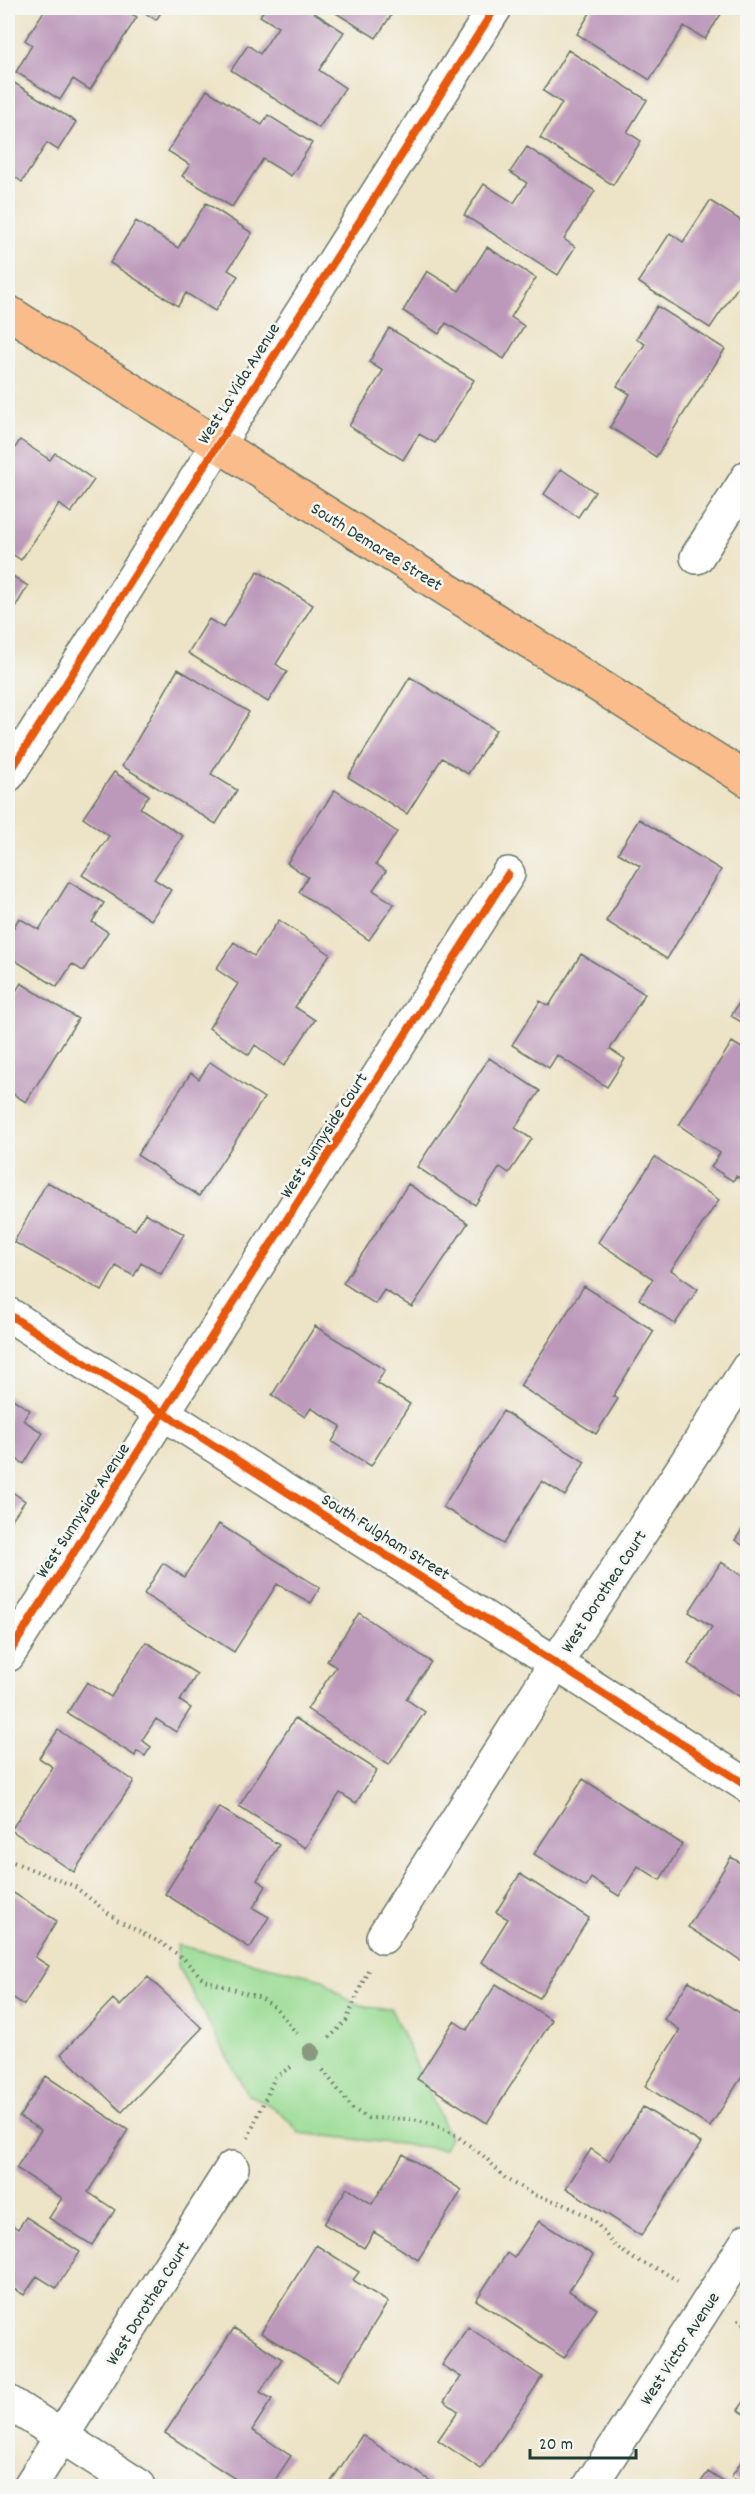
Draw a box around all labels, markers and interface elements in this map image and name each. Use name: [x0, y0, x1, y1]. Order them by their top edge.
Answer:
street label: West La Vida Avenue: [193, 319, 288, 450]
street label: South Demaree Street: [305, 497, 447, 599]
street label: West Sunnyside Court: [275, 1068, 375, 1204]
street label: West Sunnyside Avenue: [31, 1439, 137, 1584]
street label: South Fulgham Street: [315, 1488, 454, 1588]
street label: West Dorothea Court: [556, 1526, 654, 1659]
street label: West Dorothea Court: [101, 2237, 198, 2371]
street label: West Victor Avenue: [635, 2288, 727, 2411]
scale bar: [530, 2422, 636, 2460]
text: 20 m: [539, 2433, 573, 2458]

